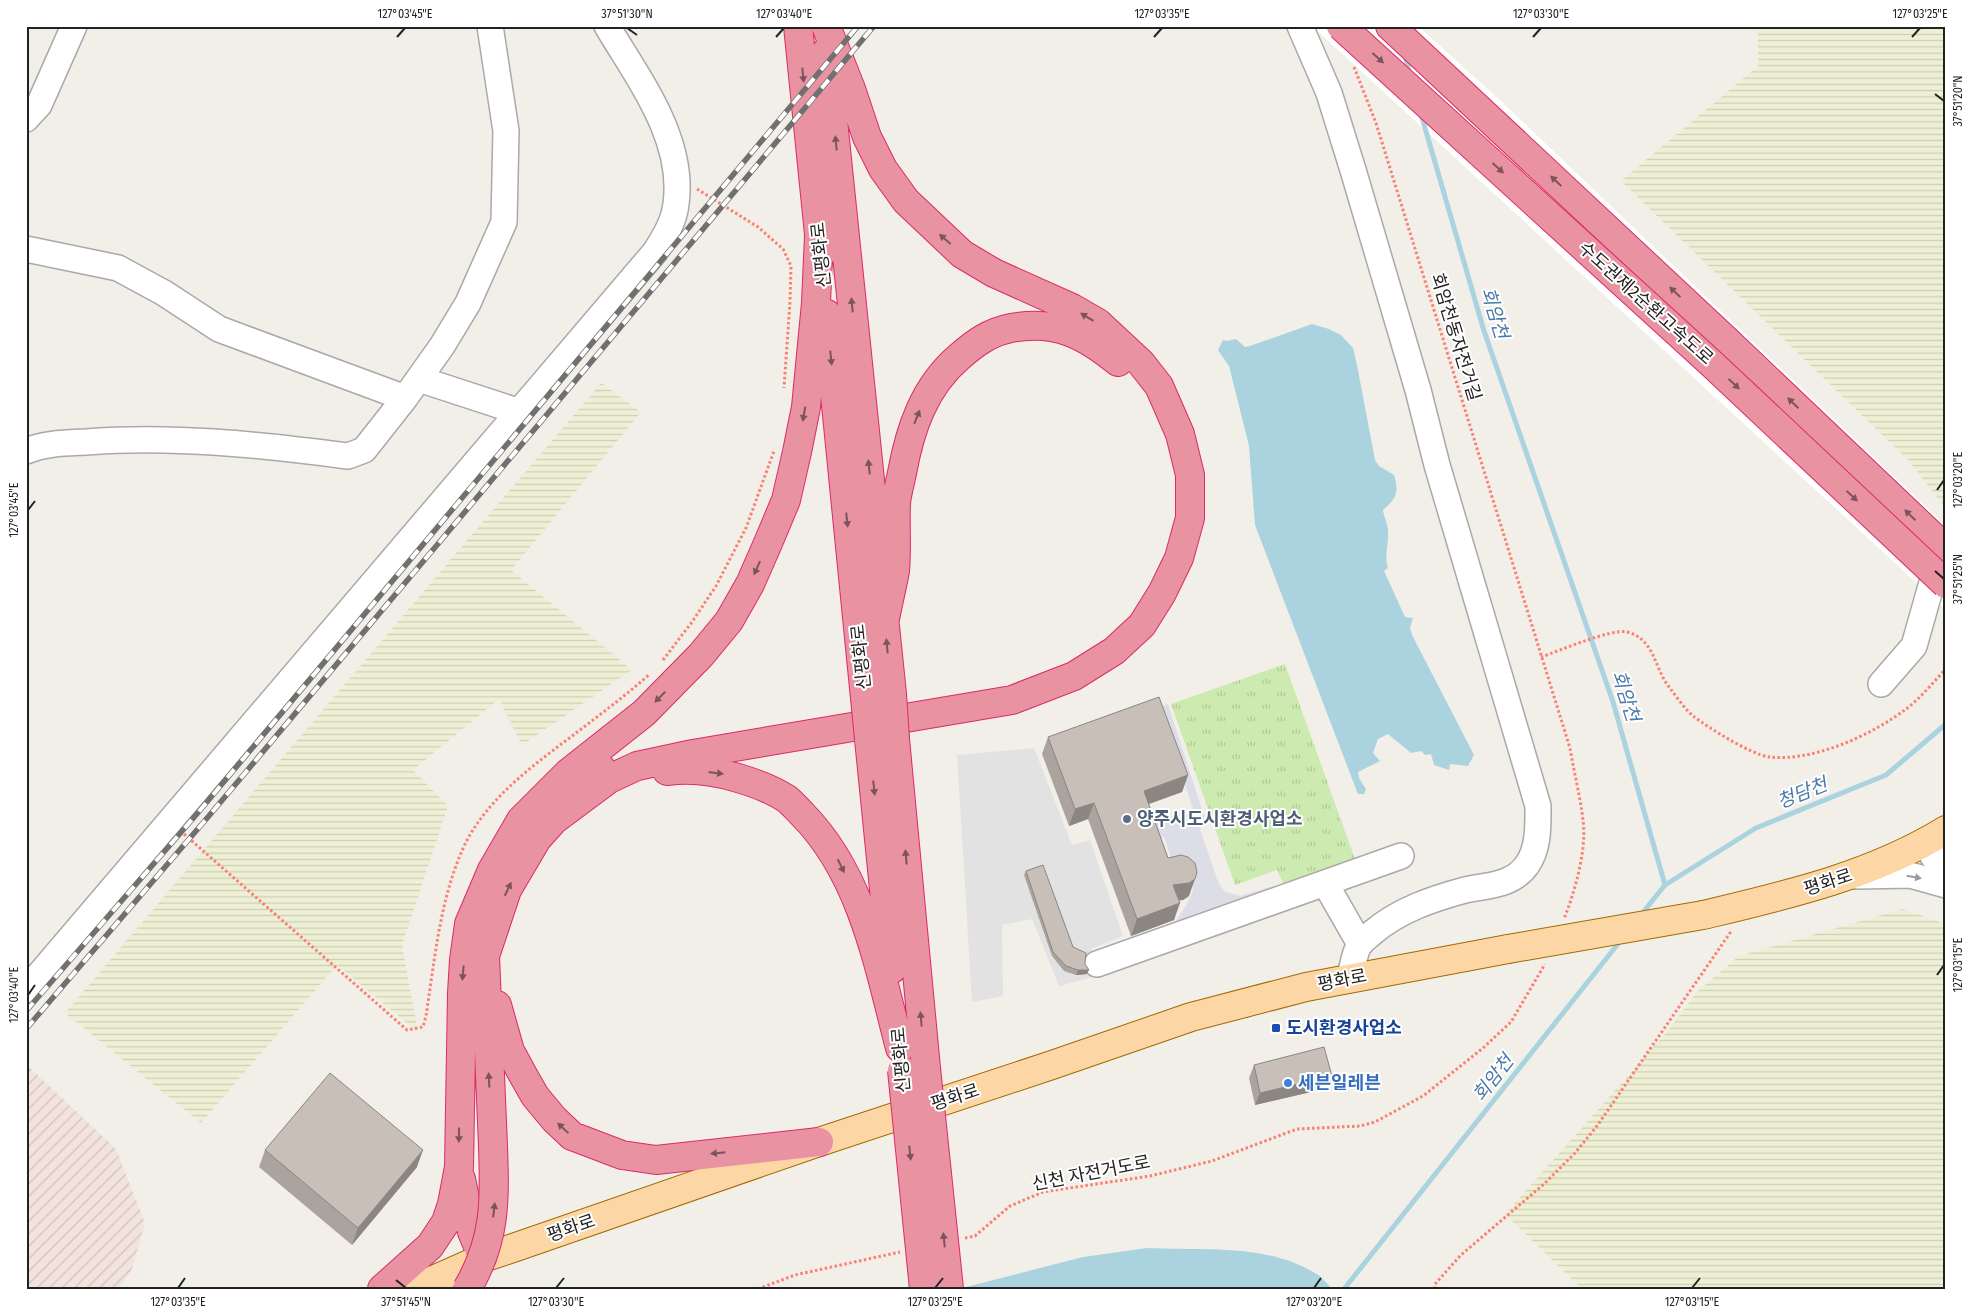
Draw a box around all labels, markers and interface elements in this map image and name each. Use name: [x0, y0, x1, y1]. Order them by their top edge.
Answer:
text: 127°03'45"E: [378, 7, 433, 21]
text: 37°51'30"N: [601, 7, 653, 21]
text: 127°03'40"E: [756, 7, 812, 21]
text: 127°03'35"E: [1134, 7, 1190, 21]
text: 127°03'30"E: [1513, 7, 1569, 21]
text: 127°03'25"E: [1892, 7, 1948, 21]
one-way arrow: [1371, 53, 1384, 64]
one-way arrow: [799, 67, 807, 83]
text: 37°51'20"N: [1951, 75, 1965, 127]
one-way arrow: [832, 135, 840, 151]
one-way arrow: [1491, 162, 1503, 174]
one-way arrow: [1550, 175, 1562, 187]
street label: 신평화로: [807, 221, 835, 289]
one-way arrow: [939, 233, 952, 244]
street label: 수도권제2순환고속도로: [1574, 237, 1718, 369]
street label: 회암천동자전거길: [1426, 270, 1486, 404]
water label: 회암천: [1476, 285, 1514, 343]
one-way arrow: [1669, 286, 1681, 298]
one-way arrow: [848, 297, 856, 313]
one-way arrow: [1080, 312, 1093, 321]
one-way arrow: [827, 351, 835, 367]
one-way arrow: [1727, 378, 1739, 390]
one-way arrow: [1787, 397, 1799, 409]
one-way arrow: [800, 406, 808, 422]
one-way arrow: [913, 409, 921, 424]
text: 127°03'20"E: [1951, 452, 1965, 508]
one-way arrow: [865, 458, 873, 474]
text: 127°03'45"E: [7, 482, 21, 538]
one-way arrow: [1846, 490, 1858, 502]
one-way arrow: [1905, 509, 1917, 521]
one-way arrow: [843, 512, 851, 528]
text: 37°51'25"N: [1951, 554, 1965, 604]
one-way arrow: [752, 561, 760, 575]
street label: 신평화로: [847, 623, 875, 691]
one-way arrow: [883, 638, 891, 654]
water label: 회암천: [1607, 668, 1646, 726]
one-way arrow: [654, 691, 666, 703]
one-way arrow: [708, 769, 724, 777]
water label: 청담천: [1773, 772, 1832, 813]
one-way arrow: [870, 780, 878, 796]
place label: 양주시도시환경사업소: [1137, 808, 1303, 830]
marker: 양주시도시환경사업소: [1121, 813, 1133, 825]
one-way arrow: [902, 849, 910, 865]
one-way arrow: [837, 859, 845, 873]
street label: 평화로: [1801, 864, 1855, 900]
one-way arrow: [1907, 873, 1923, 881]
one-way arrow: [505, 882, 513, 896]
text: 127°03'15"E: [1951, 937, 1965, 992]
street label: 평화로: [1316, 964, 1368, 996]
one-way arrow: [459, 965, 467, 981]
text: 127°03'40"E: [7, 967, 21, 1023]
one-way arrow: [917, 1011, 925, 1027]
place label: 도시환경사업소: [1286, 1017, 1402, 1039]
marker: 도시환경사업소: [1270, 1022, 1282, 1034]
street label: 신평화로: [887, 1026, 915, 1094]
water label: 회암천: [1468, 1049, 1519, 1106]
one-way arrow: [485, 1072, 493, 1088]
place label: 세븐일레븐: [1298, 1072, 1381, 1094]
marker: 세븐일레븐: [1282, 1077, 1294, 1089]
street label: 평화로: [928, 1079, 982, 1115]
one-way arrow: [558, 1122, 570, 1134]
one-way arrow: [455, 1127, 463, 1143]
one-way arrow: [906, 1145, 914, 1161]
one-way arrow: [710, 1149, 726, 1157]
street label: 신천 자전거도로: [1030, 1151, 1152, 1195]
one-way arrow: [490, 1202, 498, 1218]
street label: 평화로: [544, 1210, 598, 1246]
one-way arrow: [939, 1232, 947, 1248]
text: 127°03'35"E: [150, 1295, 206, 1309]
text: 37°51'45"N: [381, 1295, 431, 1309]
text: 127°03'30"E: [528, 1295, 584, 1309]
text: 127°03'25"E: [907, 1295, 963, 1309]
text: 127°03'20"E: [1286, 1295, 1342, 1309]
text: 127°03'15"E: [1665, 1295, 1720, 1309]

